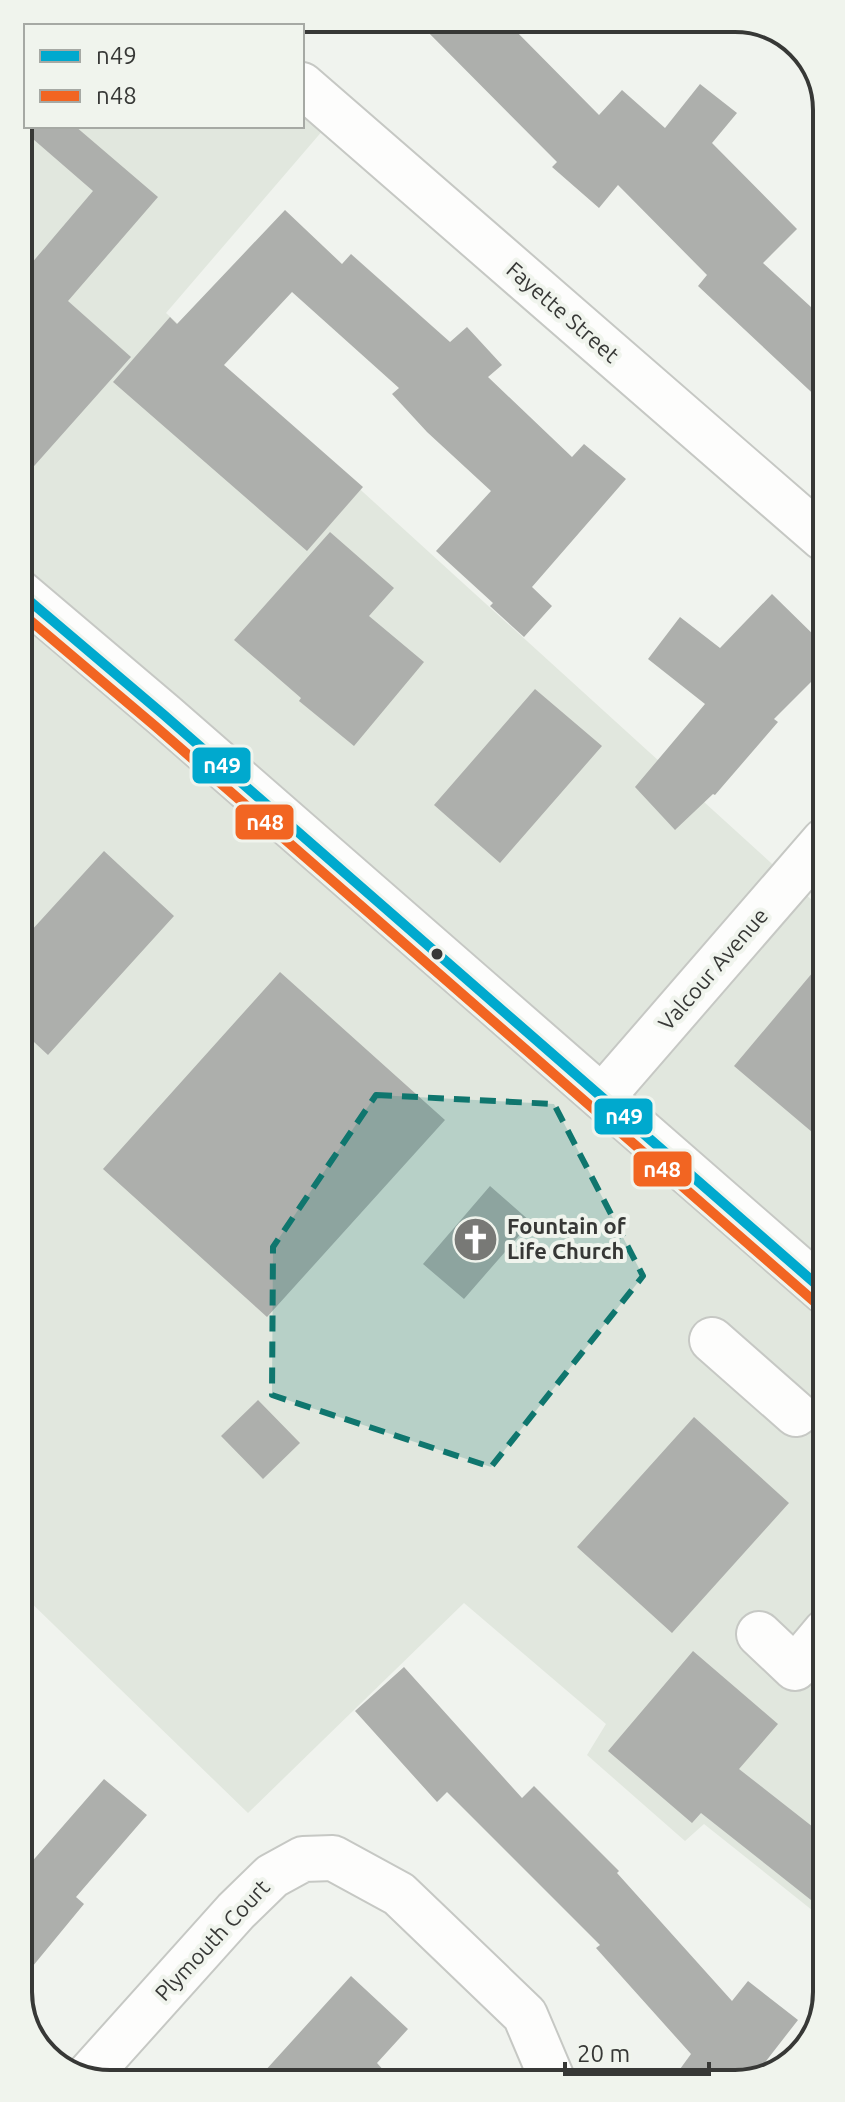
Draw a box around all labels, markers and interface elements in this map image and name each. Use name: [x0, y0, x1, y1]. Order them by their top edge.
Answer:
legend: [24, 24, 304, 128]
text: n49: [96, 42, 137, 69]
text: n48: [96, 82, 137, 109]
street label: Fayette Street: [502, 256, 625, 367]
line badge: n49: [191, 746, 252, 785]
text: n49: [203, 752, 241, 777]
line badge: n48: [234, 803, 295, 841]
text: n48: [246, 809, 284, 834]
street label: Valcour Avenue: [653, 902, 772, 1035]
unlabelled marker: [429, 946, 445, 962]
line badge: n49: [593, 1097, 654, 1136]
text: n49: [605, 1103, 643, 1128]
line badge: n48: [632, 1150, 693, 1188]
text: n48: [643, 1156, 681, 1181]
place label: Fountain of Life Church: [507, 1213, 627, 1263]
church icon: Fountain of Life Church: [452, 1215, 500, 1263]
street label: Plymouth Court: [149, 1874, 274, 2005]
scale bar: [565, 2026, 709, 2076]
text: 20 m: [577, 2040, 630, 2067]

